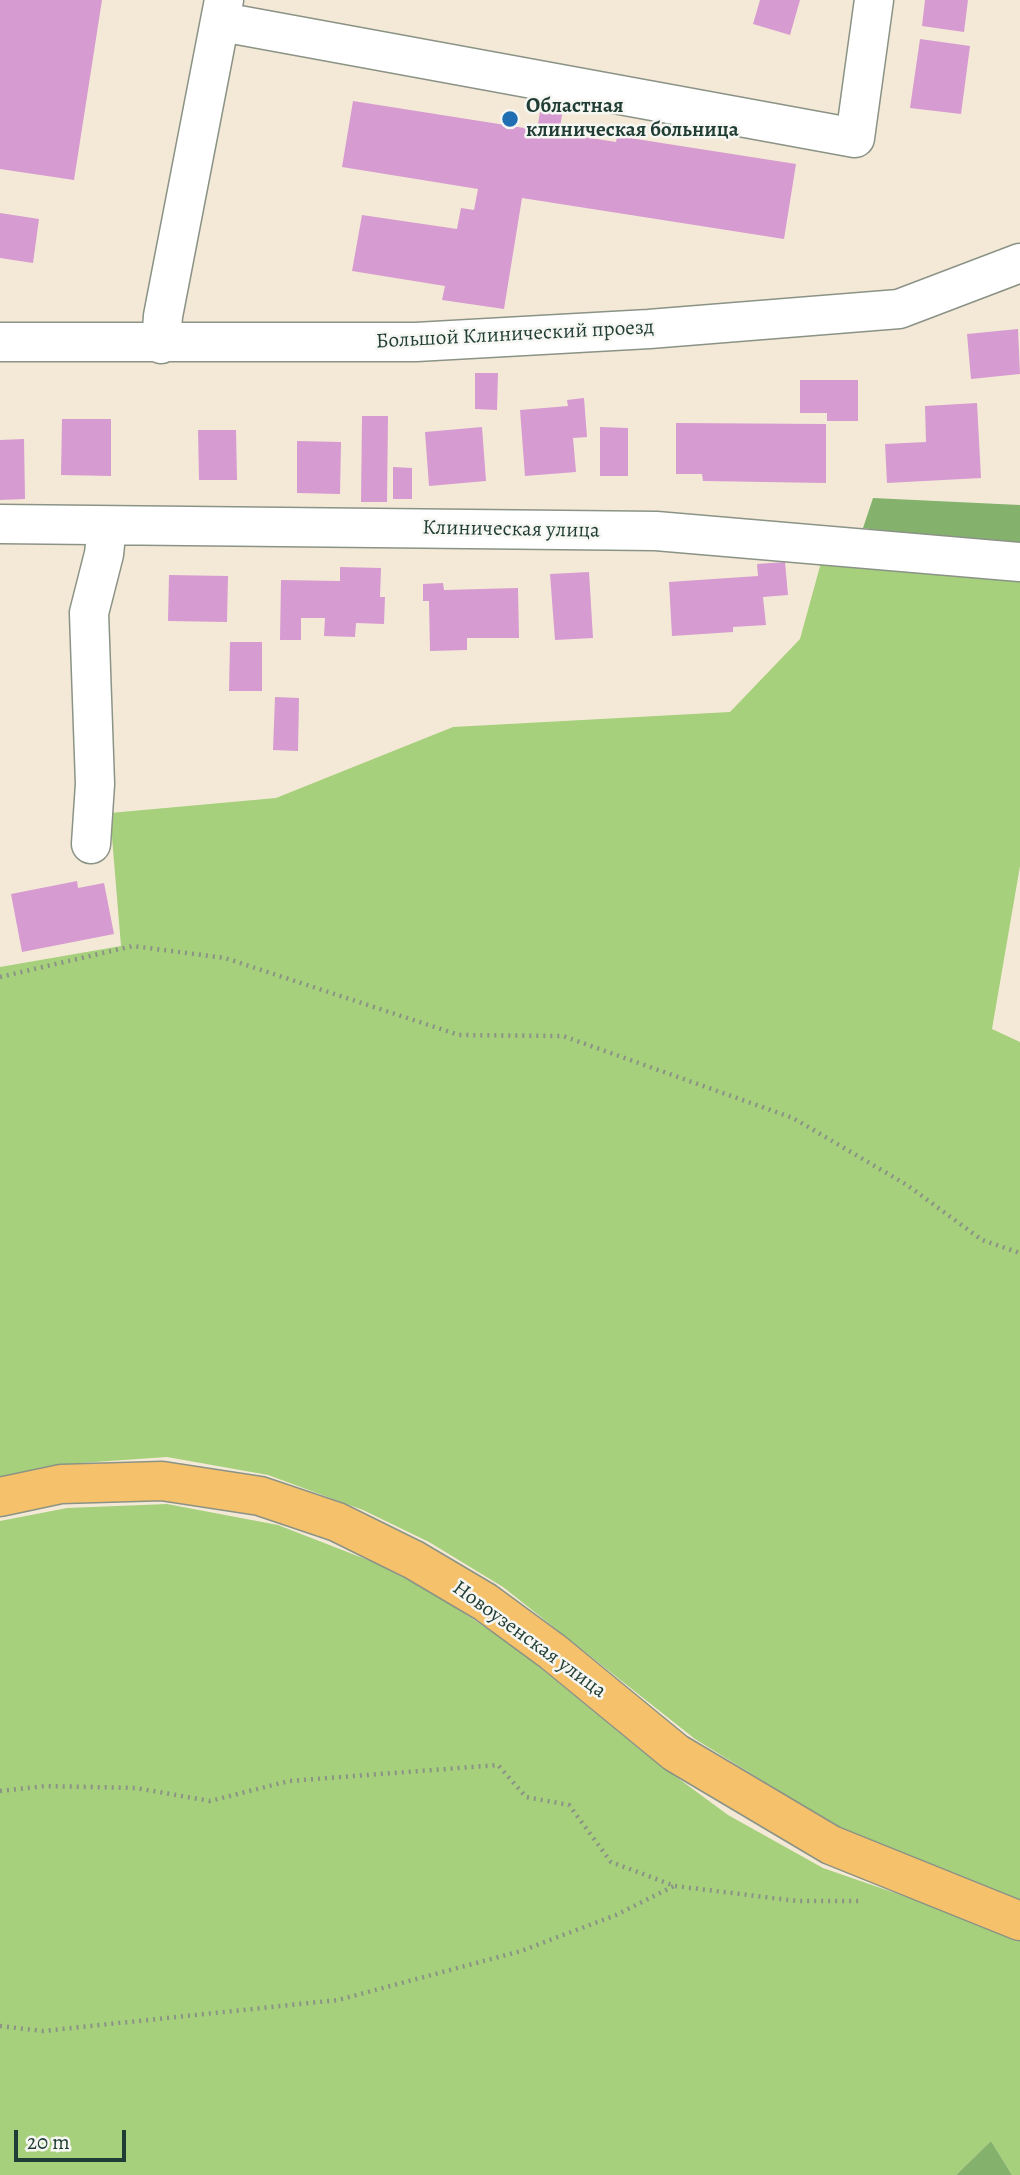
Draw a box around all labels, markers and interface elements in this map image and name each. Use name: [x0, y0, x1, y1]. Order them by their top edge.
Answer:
place label: Областная клиническая больница: [526, 94, 739, 144]
marker: Областная клиническая больница: [500, 109, 520, 129]
street label: Большой Клинический проезд: [375, 315, 655, 355]
street label: Клиническая улица: [422, 516, 600, 544]
street label: Новоузенская улица: [447, 1576, 611, 1704]
scale bar: [18, 2116, 130, 2160]
text: 20 m: [27, 2128, 70, 2156]

